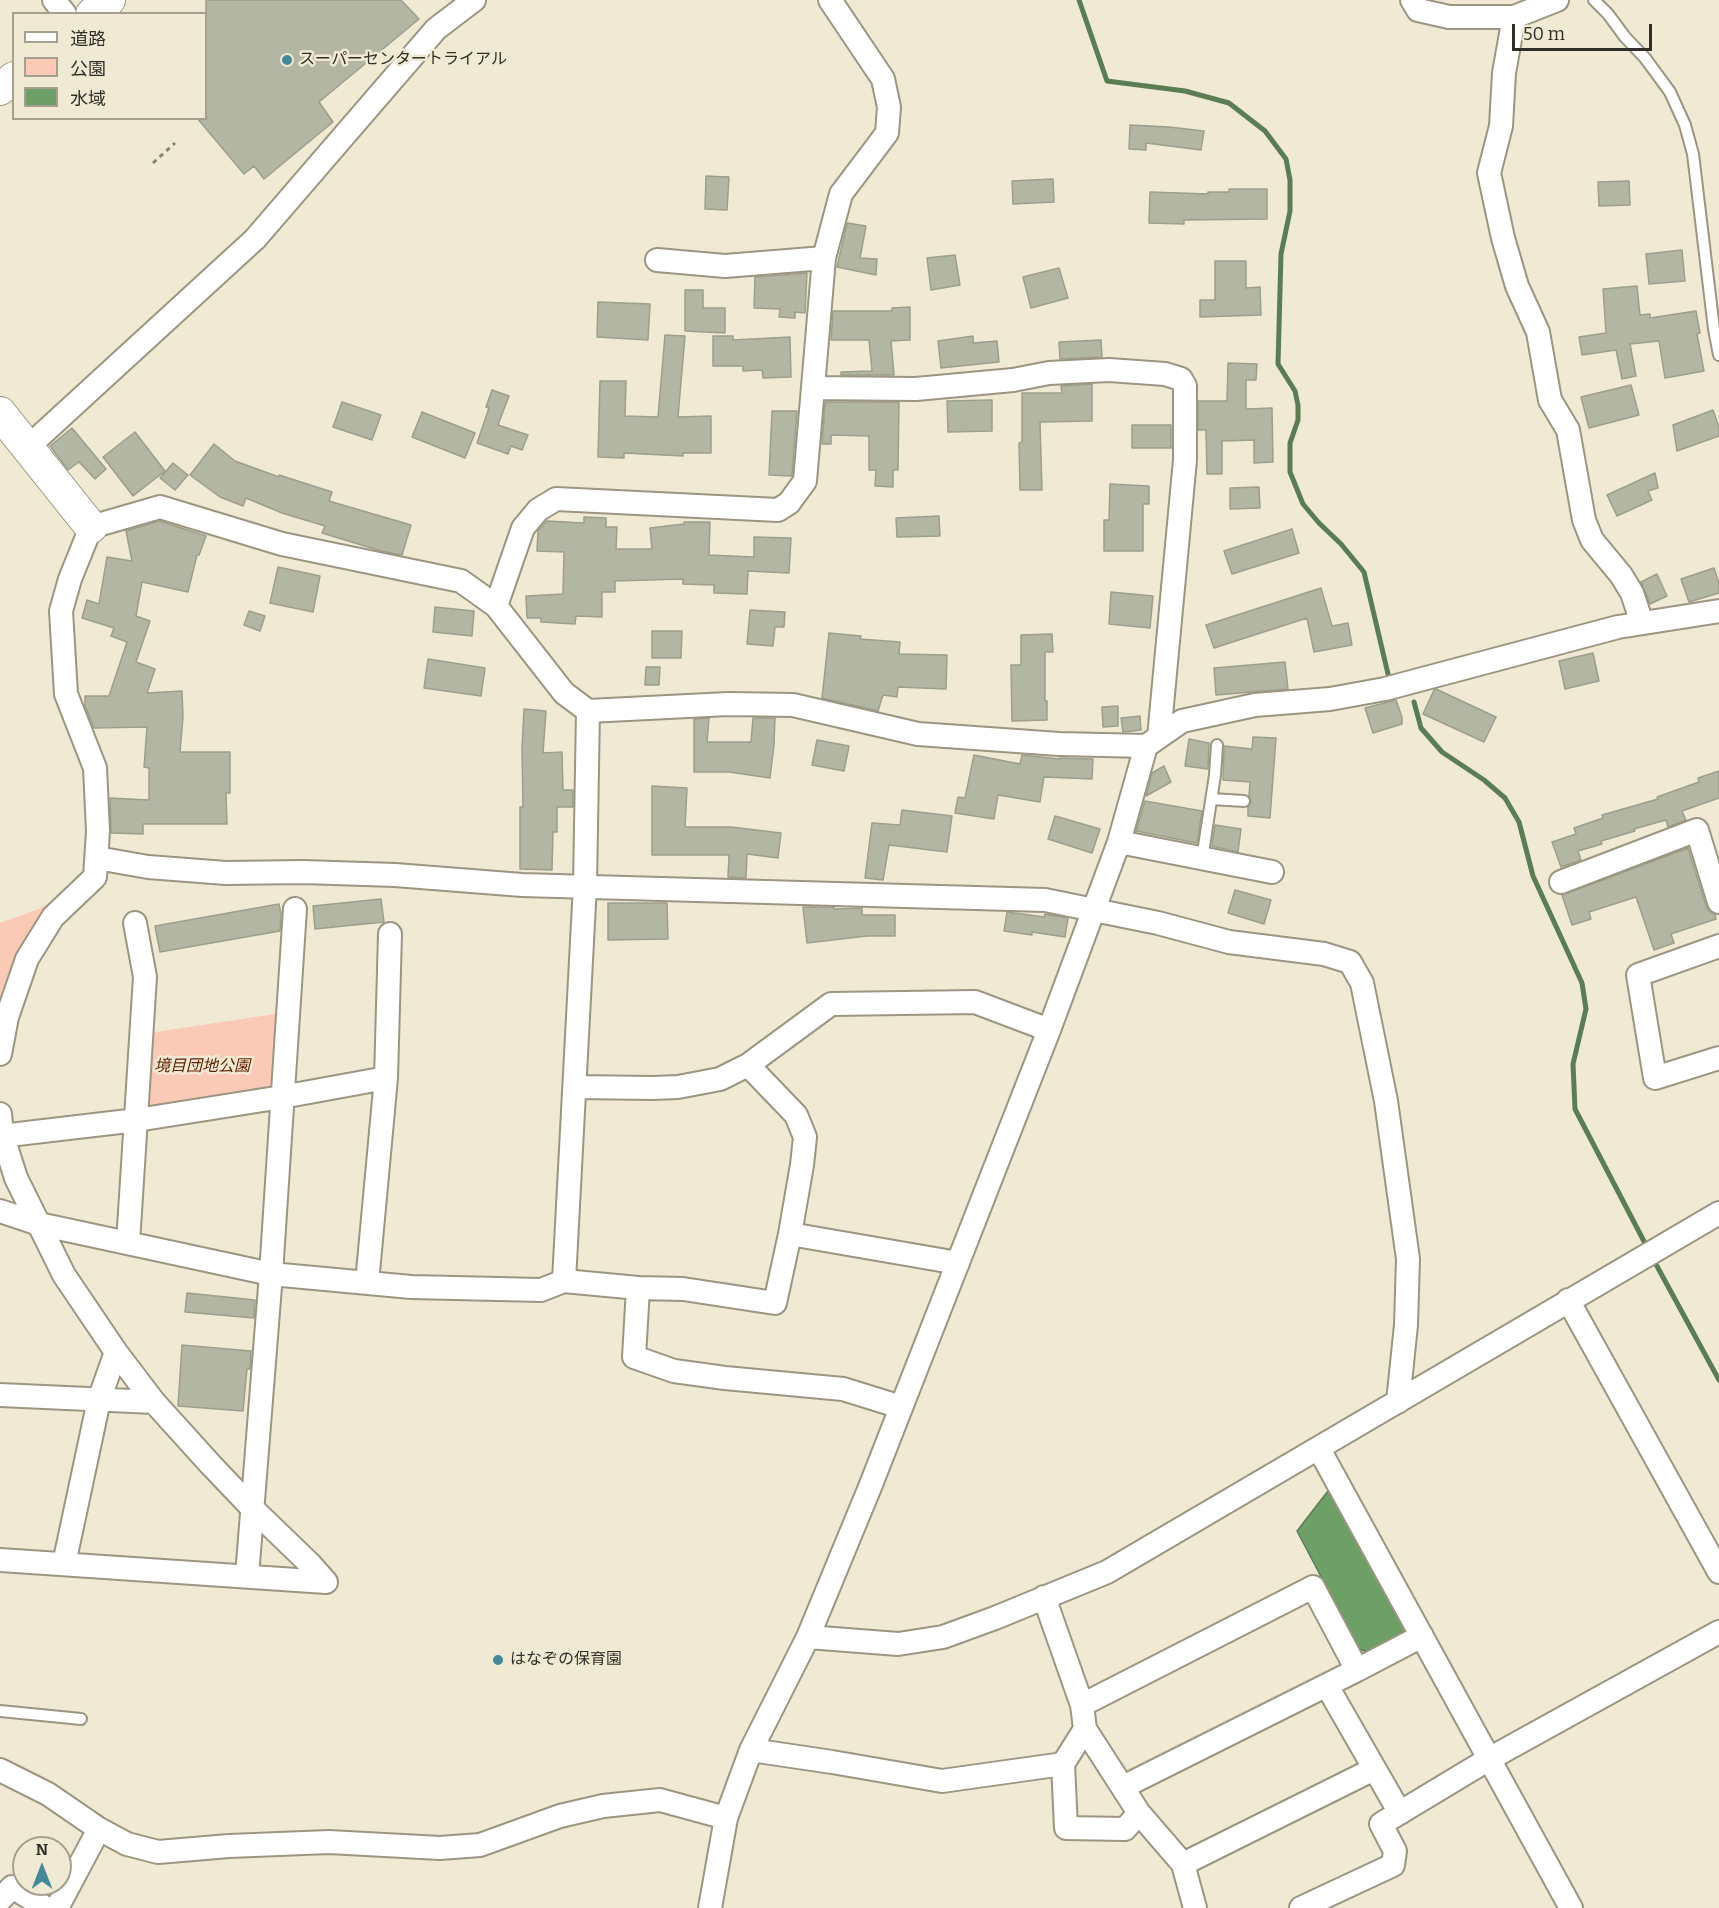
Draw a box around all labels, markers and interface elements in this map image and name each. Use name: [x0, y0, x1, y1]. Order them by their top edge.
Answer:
legend: [12, 12, 207, 120]
scale bar: [1515, 12, 1654, 50]
text: 50 m: [1523, 23, 1565, 45]
text: 道路: [70, 28, 106, 50]
place label: スーパーセンタートライアル: [299, 50, 507, 70]
marker: スーパーセンタートライアル: [280, 53, 294, 67]
text: 公園: [70, 58, 106, 80]
text: 水域: [70, 88, 106, 110]
park label: 境目団地公園: [154, 1057, 250, 1077]
place label: はなぞの保育園: [510, 1650, 622, 1670]
marker: はなぞの保育園: [491, 1653, 505, 1667]
north arrow: [12, 1836, 72, 1896]
text: N: [36, 1840, 48, 1859]

